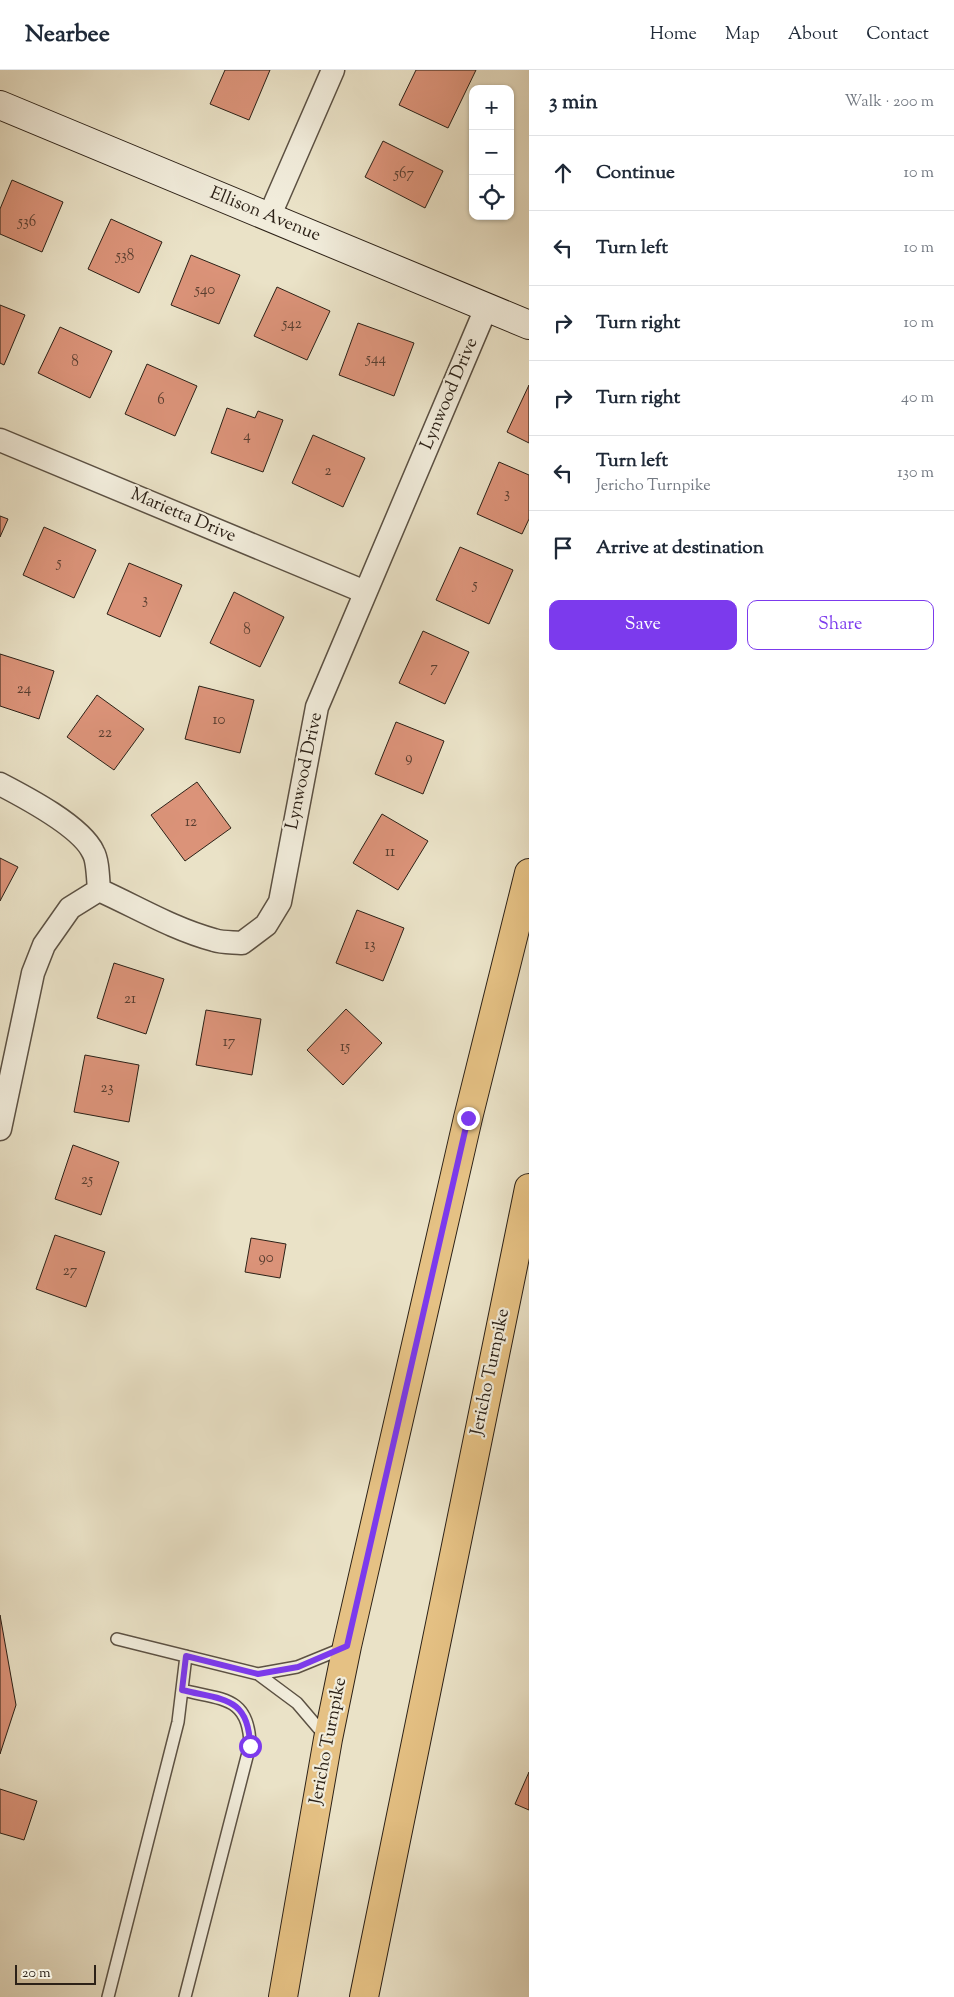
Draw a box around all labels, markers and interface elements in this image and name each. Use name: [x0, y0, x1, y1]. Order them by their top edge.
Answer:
text: Nearbee: [25, 18, 110, 52]
text: Home: [650, 22, 697, 48]
text: Map: [725, 22, 760, 48]
text: About: [788, 22, 838, 48]
text: Contact: [866, 22, 929, 48]
map controls: [469, 85, 514, 220]
button: +: [469, 85, 514, 130]
text: 3 min: [549, 88, 598, 118]
text: Walk · 200 m: [845, 91, 934, 114]
button: −: [469, 130, 514, 175]
icon: ahead: [549, 159, 577, 187]
text: Continue: [596, 160, 675, 187]
text: 10 m: [904, 162, 934, 185]
house number: 567: [393, 164, 415, 185]
button: locate: [469, 175, 514, 220]
street label: Ellison Avenue: [206, 181, 324, 249]
house number: 536: [17, 212, 36, 233]
icon: left: [549, 234, 577, 262]
text: Turn left: [596, 235, 668, 262]
text: 10 m: [904, 237, 934, 260]
house number: 538: [115, 246, 134, 267]
house number: 540: [194, 280, 215, 301]
icon: right: [549, 309, 577, 337]
text: Turn right: [596, 310, 680, 337]
text: 10 m: [904, 312, 934, 335]
house number: 542: [281, 314, 302, 335]
street label: Lynwood Drive: [415, 334, 485, 454]
house number: 544: [365, 349, 387, 370]
house number: 8: [71, 352, 79, 373]
icon: right: [549, 384, 577, 412]
text: Turn right: [596, 385, 680, 412]
text: 40 m: [901, 387, 934, 410]
house number: 6: [157, 390, 165, 411]
house number: 4: [243, 426, 251, 447]
text: Turn left: [596, 448, 668, 475]
icon: left: [549, 459, 577, 487]
house number: 2: [324, 461, 332, 482]
text: 130 m: [897, 462, 934, 485]
text: Jericho Turnpike: [596, 475, 711, 498]
street label: Marietta Drive: [126, 482, 240, 550]
house number: 3: [504, 484, 510, 505]
icon: arrive: [549, 534, 577, 562]
text: Arrive at destination: [596, 535, 764, 562]
house number: 5: [55, 553, 62, 574]
house number: 5: [471, 575, 478, 596]
house number: 3: [142, 590, 148, 611]
button: Save: [549, 600, 737, 650]
button: Share: [747, 600, 934, 650]
house number: 8: [243, 620, 251, 641]
house number: 7: [430, 658, 438, 679]
house number: 24: [17, 679, 32, 700]
house number: 10: [213, 710, 226, 731]
street label: Lynwood Drive: [280, 710, 330, 832]
house number: 22: [98, 723, 112, 744]
house number: 9: [405, 748, 413, 769]
house number: 12: [185, 812, 197, 833]
house number: 11: [385, 842, 395, 863]
house number: 13: [364, 935, 376, 956]
house number: 21: [124, 989, 136, 1010]
house number: 17: [223, 1032, 236, 1053]
house number: 15: [340, 1037, 350, 1058]
house number: 23: [100, 1078, 114, 1099]
route end: [457, 1107, 480, 1130]
house number: 25: [81, 1170, 93, 1191]
house number: 90: [258, 1248, 274, 1269]
house number: 27: [63, 1261, 78, 1282]
street label: Jericho Turnpike: [465, 1306, 517, 1439]
street label: Jericho Turnpike: [304, 1675, 354, 1808]
route start: [239, 1735, 262, 1758]
scale bar: [15, 1962, 96, 1985]
text: 20 m: [22, 1964, 51, 1984]

